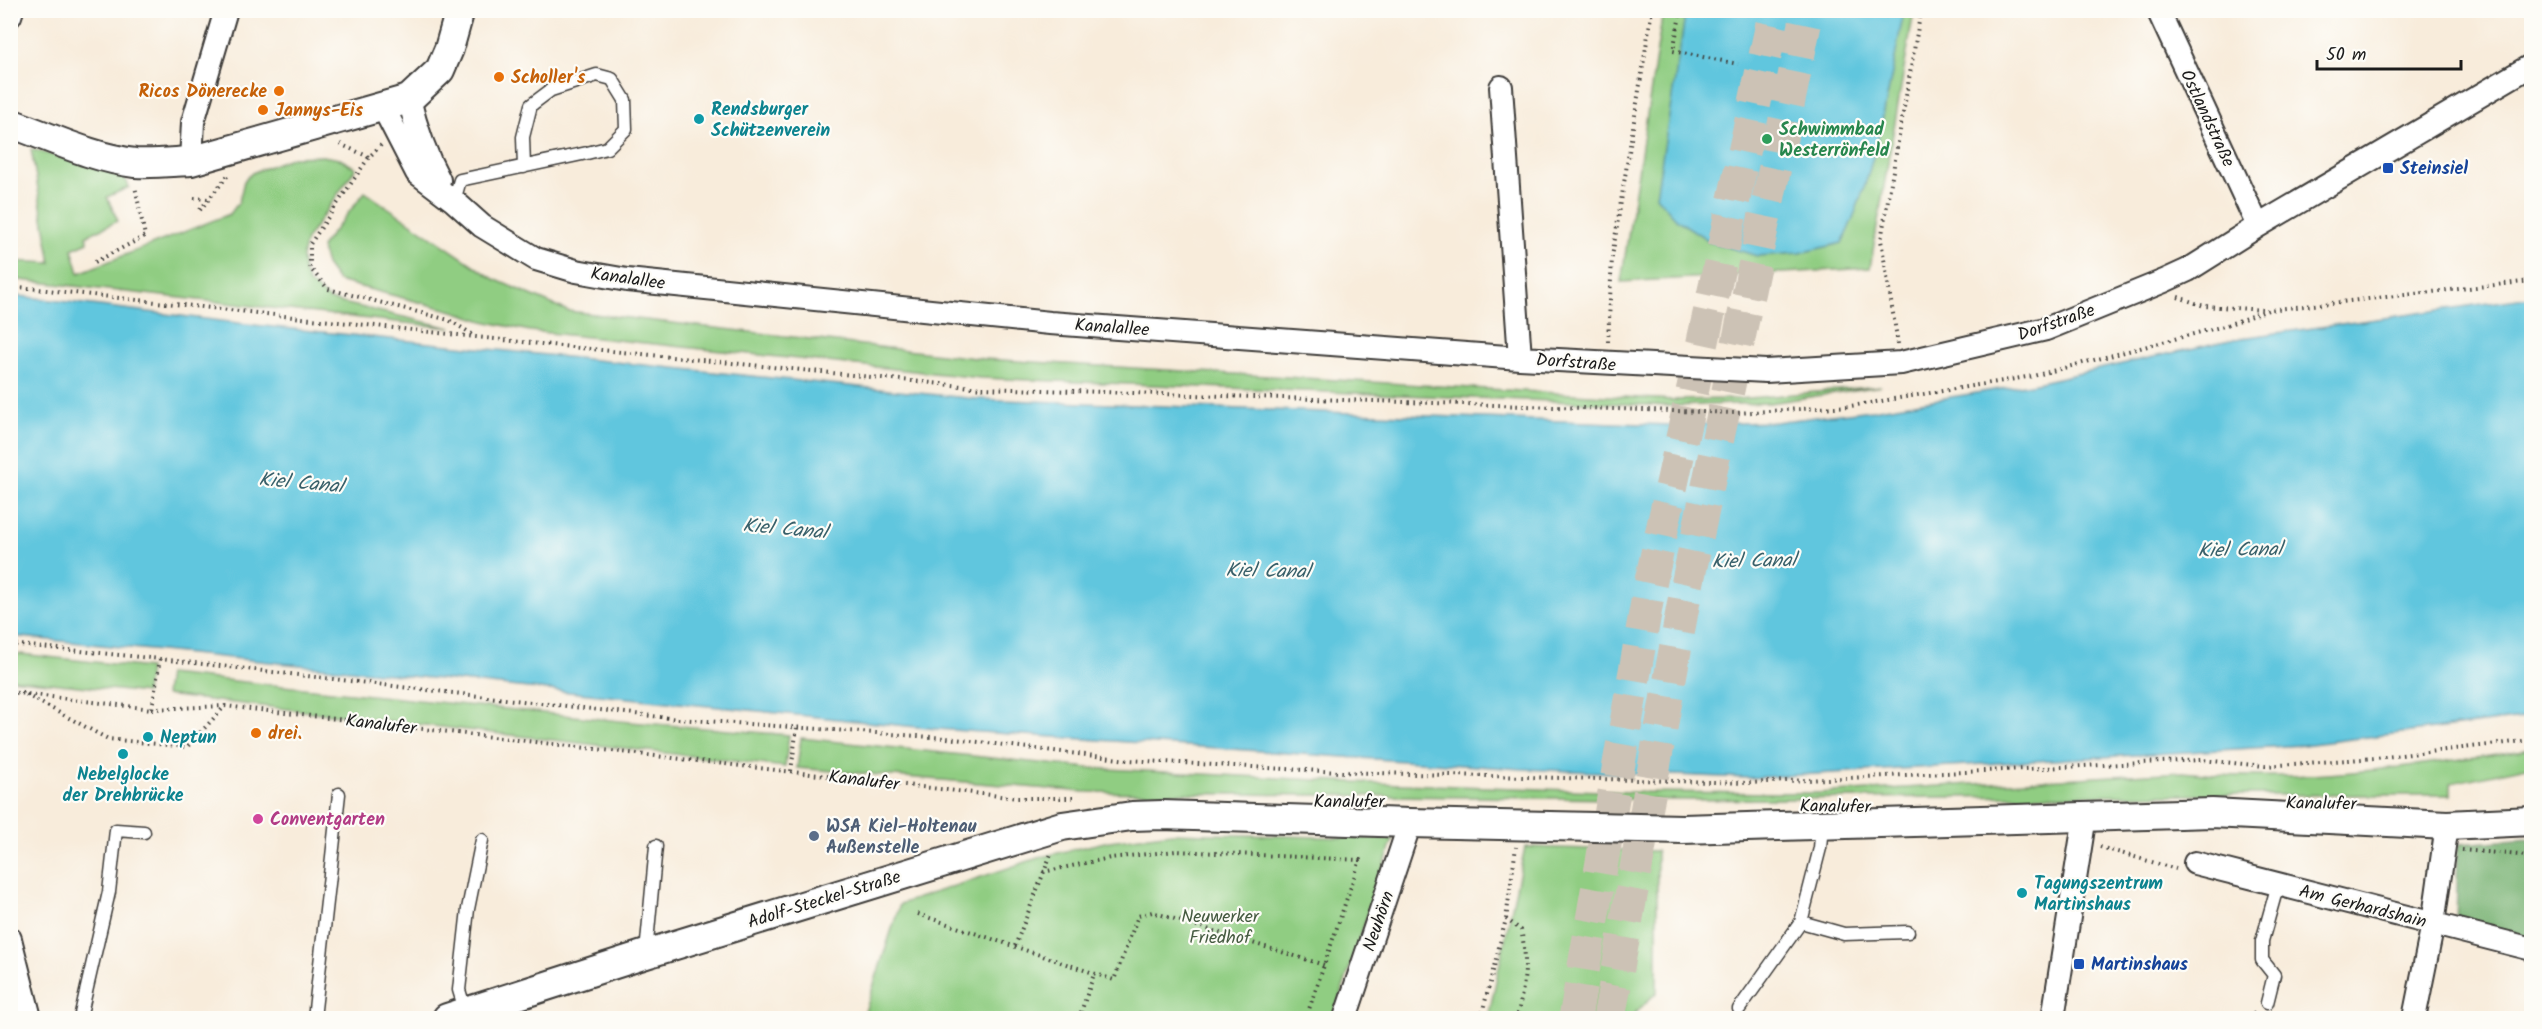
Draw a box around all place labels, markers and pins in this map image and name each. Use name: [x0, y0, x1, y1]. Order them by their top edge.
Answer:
place label: Scholler's: [511, 64, 586, 93]
marker: Scholler's: [492, 70, 506, 84]
place label: Ricos Dönerecke: [139, 78, 267, 107]
marker: Ricos Dönerecke: [272, 84, 286, 98]
place label: Rendsburger Schützenverein: [711, 96, 830, 146]
place label: Jannys-Eis: [275, 97, 364, 126]
marker: Jannys-Eis: [256, 103, 270, 117]
marker: Rendsburger Schützenverein: [692, 112, 706, 126]
place label: Schwimmbad Westerrönfeld: [1779, 116, 1890, 166]
marker: Schwimmbad Westerrönfeld: [1760, 132, 1774, 146]
place label: Steinsiel: [2400, 155, 2468, 184]
marker: Steinsiel: [2381, 161, 2395, 175]
place label: drei.: [268, 720, 302, 749]
place label: Neptun: [160, 724, 217, 753]
marker: drei.: [249, 726, 263, 740]
marker: Neptun: [141, 730, 155, 744]
marker: Nebelglocke der Drehbrücke: [116, 747, 130, 761]
place label: Nebelglocke der Drehbrücke: [62, 761, 184, 811]
place label: Conventgarten: [270, 806, 385, 835]
marker: Conventgarten: [251, 812, 265, 826]
place label: WSA Kiel-Holtenau Außenstelle: [826, 813, 977, 863]
marker: WSA Kiel-Holtenau Außenstelle: [807, 829, 821, 843]
place label: Tagungszentrum Martinshaus: [2034, 870, 2163, 920]
marker: Tagungszentrum Martinshaus: [2015, 886, 2029, 900]
place label: Martinshaus: [2091, 951, 2189, 980]
marker: Martinshaus: [2072, 957, 2086, 971]

